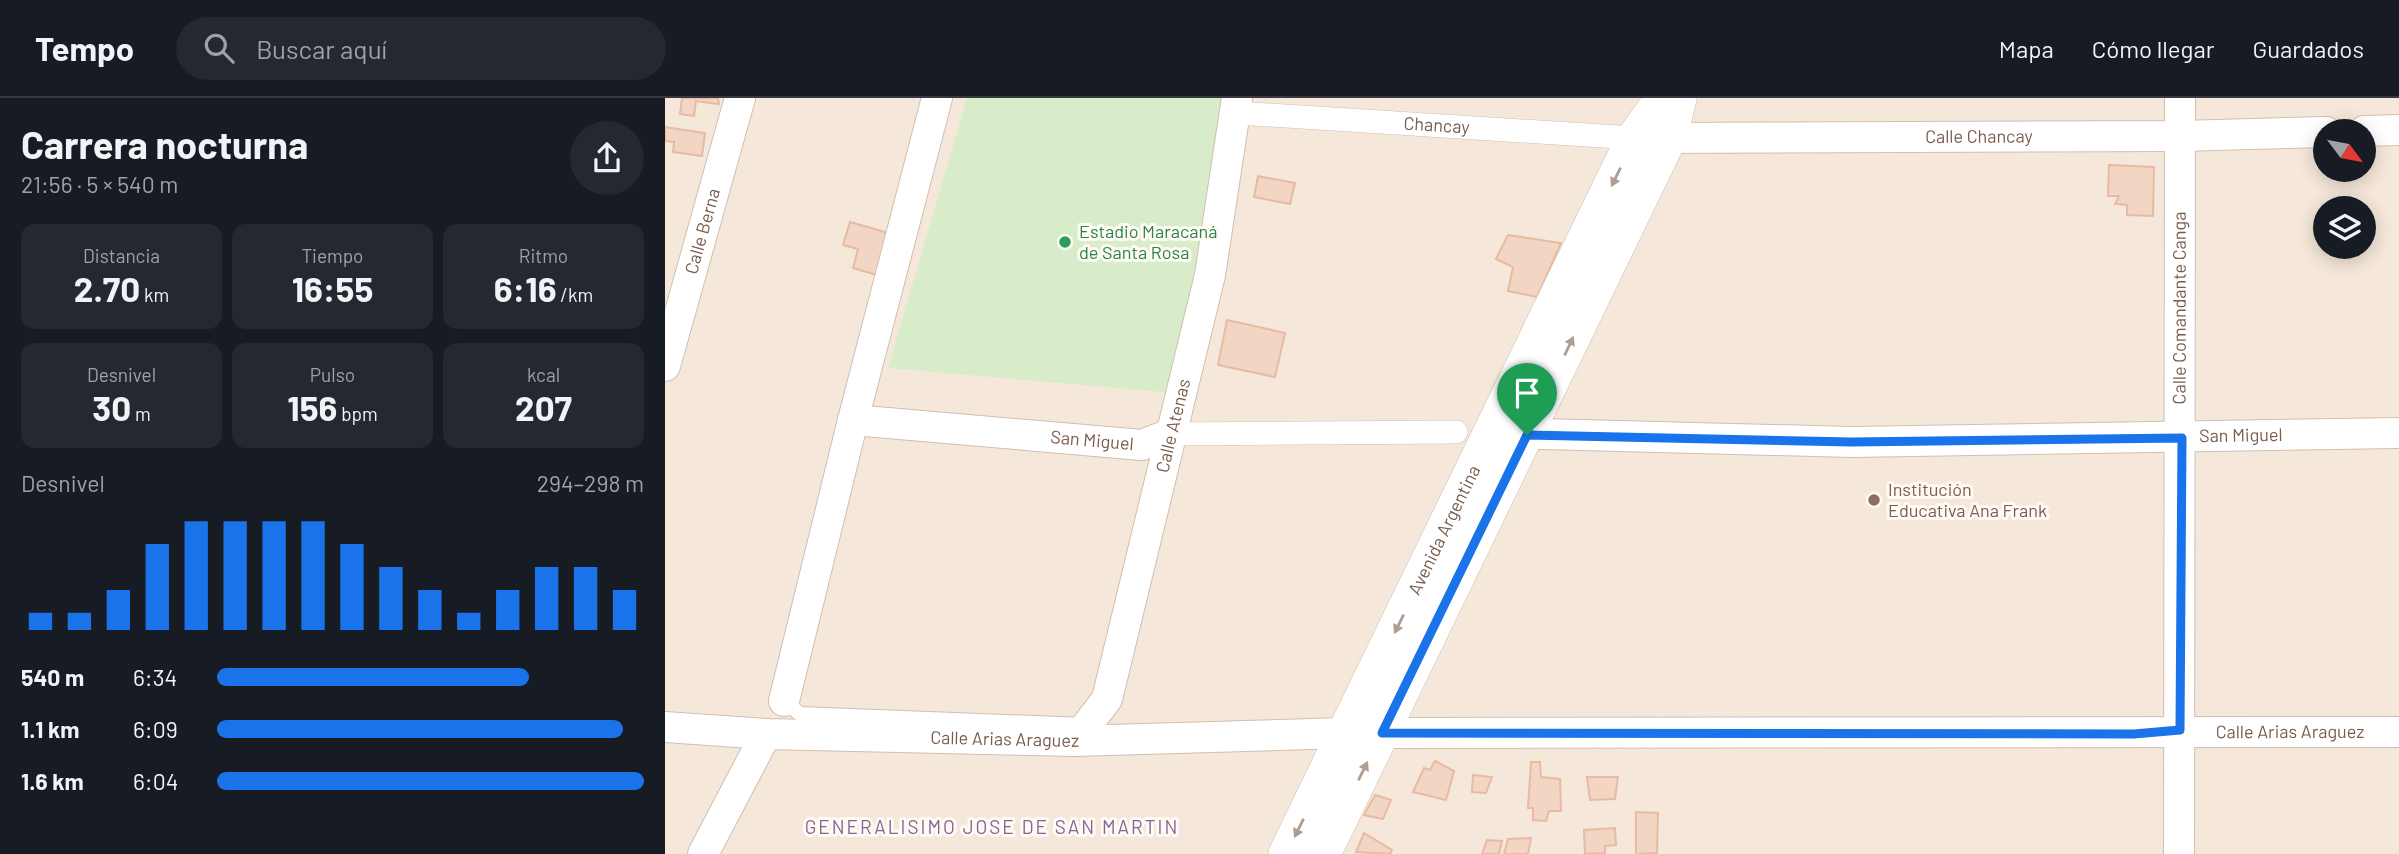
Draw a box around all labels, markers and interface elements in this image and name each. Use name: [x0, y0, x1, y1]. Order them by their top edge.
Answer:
search box: [176, 17, 666, 80]
text: Tempo: [35, 28, 134, 68]
icon: search: [200, 29, 238, 67]
text: Buscar aquí: [256, 33, 387, 64]
text: Mapa: [1999, 34, 2054, 63]
text: Cómo llegar: [2092, 34, 2214, 63]
text: Guardados: [2252, 34, 2364, 63]
street label: Chancay: [1403, 111, 1470, 138]
north arrow: [2313, 119, 2377, 182]
map controls: [2313, 119, 2376, 259]
text: Carrera nocturna: [21, 121, 308, 167]
button: share: [570, 121, 644, 195]
street label: Calle Chancay: [1925, 125, 2033, 147]
one-way arrow: [1610, 167, 1622, 187]
text: 21:56 · 5 × 540 m: [21, 170, 178, 198]
street label: Calle Berna: [679, 186, 724, 276]
button: layers: [2313, 196, 2376, 259]
street label: Calle Comandante Canga: [2168, 212, 2190, 404]
place label: Estadio Maracaná de Santa Rosa: [1079, 220, 1217, 263]
marker: Estadio Maracaná de Santa Rosa: [1057, 234, 1073, 250]
text: Distancia: [83, 244, 160, 267]
text: Tiempo: [302, 244, 363, 267]
text: Ritmo: [519, 244, 568, 267]
text: 2.70: [74, 267, 140, 309]
text: 16:55: [292, 267, 373, 309]
text: 6:16: [494, 267, 557, 309]
text: km: [140, 283, 169, 306]
text: /km: [557, 283, 593, 306]
one-way arrow: [1564, 336, 1575, 356]
text: Desnivel: [87, 363, 156, 386]
text: Pulso: [310, 363, 355, 386]
text: kcal: [527, 363, 560, 386]
pin: [1497, 363, 1557, 435]
icon: arrive: [1508, 374, 1546, 412]
street label: Calle Atenas: [1150, 376, 1194, 475]
text: 30: [92, 386, 131, 428]
text: 156: [287, 386, 337, 428]
text: 207: [515, 386, 572, 428]
text: m: [131, 402, 151, 425]
text: bpm: [337, 402, 378, 425]
street label: San Miguel: [2199, 423, 2283, 446]
street label: San Miguel: [1050, 425, 1135, 454]
street label: Avenida Argentina: [1403, 461, 1484, 598]
text: Desnivel: [21, 469, 105, 497]
text: 294–298 m: [537, 469, 644, 497]
place label: Institución Educativa Ana Frank: [1888, 478, 2047, 521]
marker: Institución Educativa Ana Frank: [1866, 492, 1882, 508]
one-way arrow: [1393, 614, 1405, 634]
text: 540 m: [21, 663, 84, 691]
text: 6:34: [133, 663, 177, 691]
text: 1.1 km: [21, 715, 80, 743]
text: 6:09: [133, 715, 178, 743]
street label: Calle Arias Araguez: [2216, 720, 2364, 742]
street label: Calle Arias Araguez: [930, 726, 1079, 751]
one-way arrow: [1358, 761, 1369, 781]
text: 1.6 km: [21, 767, 84, 795]
text: 6:04: [133, 767, 178, 795]
district label: GENERALISIMO JOSE DE SAN MARTIN: [805, 815, 1179, 838]
one-way arrow: [1293, 818, 1304, 839]

